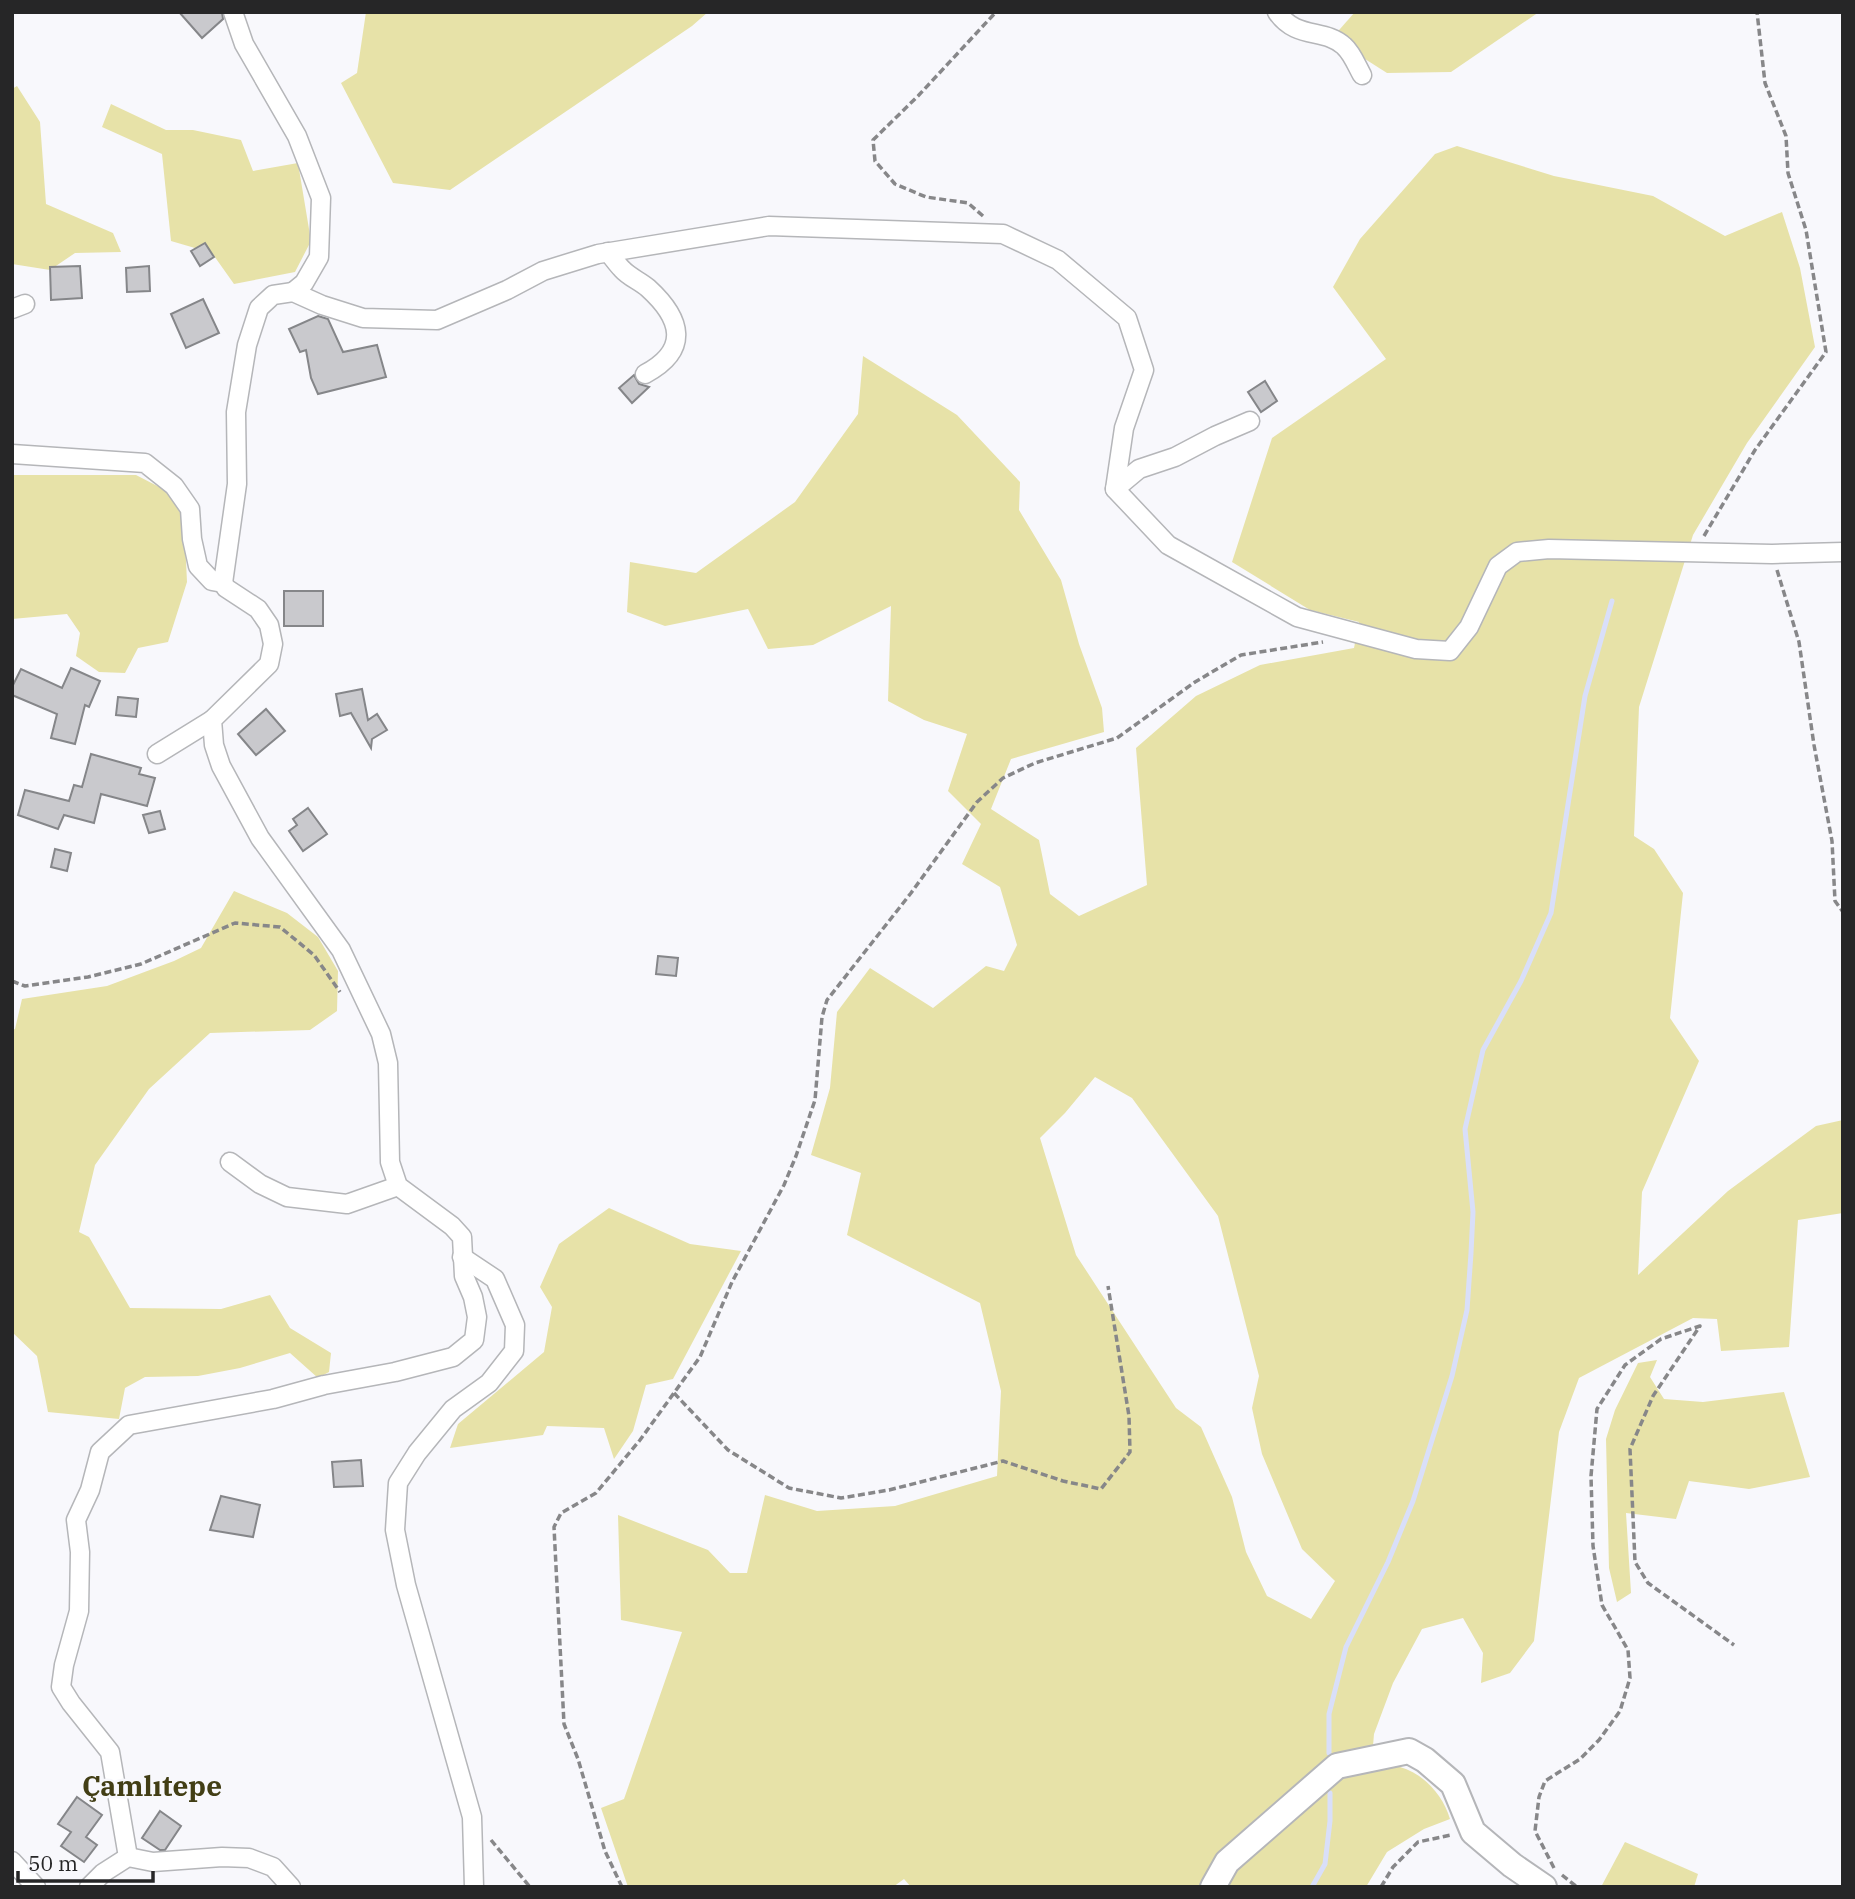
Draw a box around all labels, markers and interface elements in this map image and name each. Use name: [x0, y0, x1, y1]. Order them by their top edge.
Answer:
district label: Çamlıtepe: [82, 1767, 222, 1804]
scale bar: [18, 1840, 152, 1884]
text: 50 m: [28, 1849, 78, 1877]

